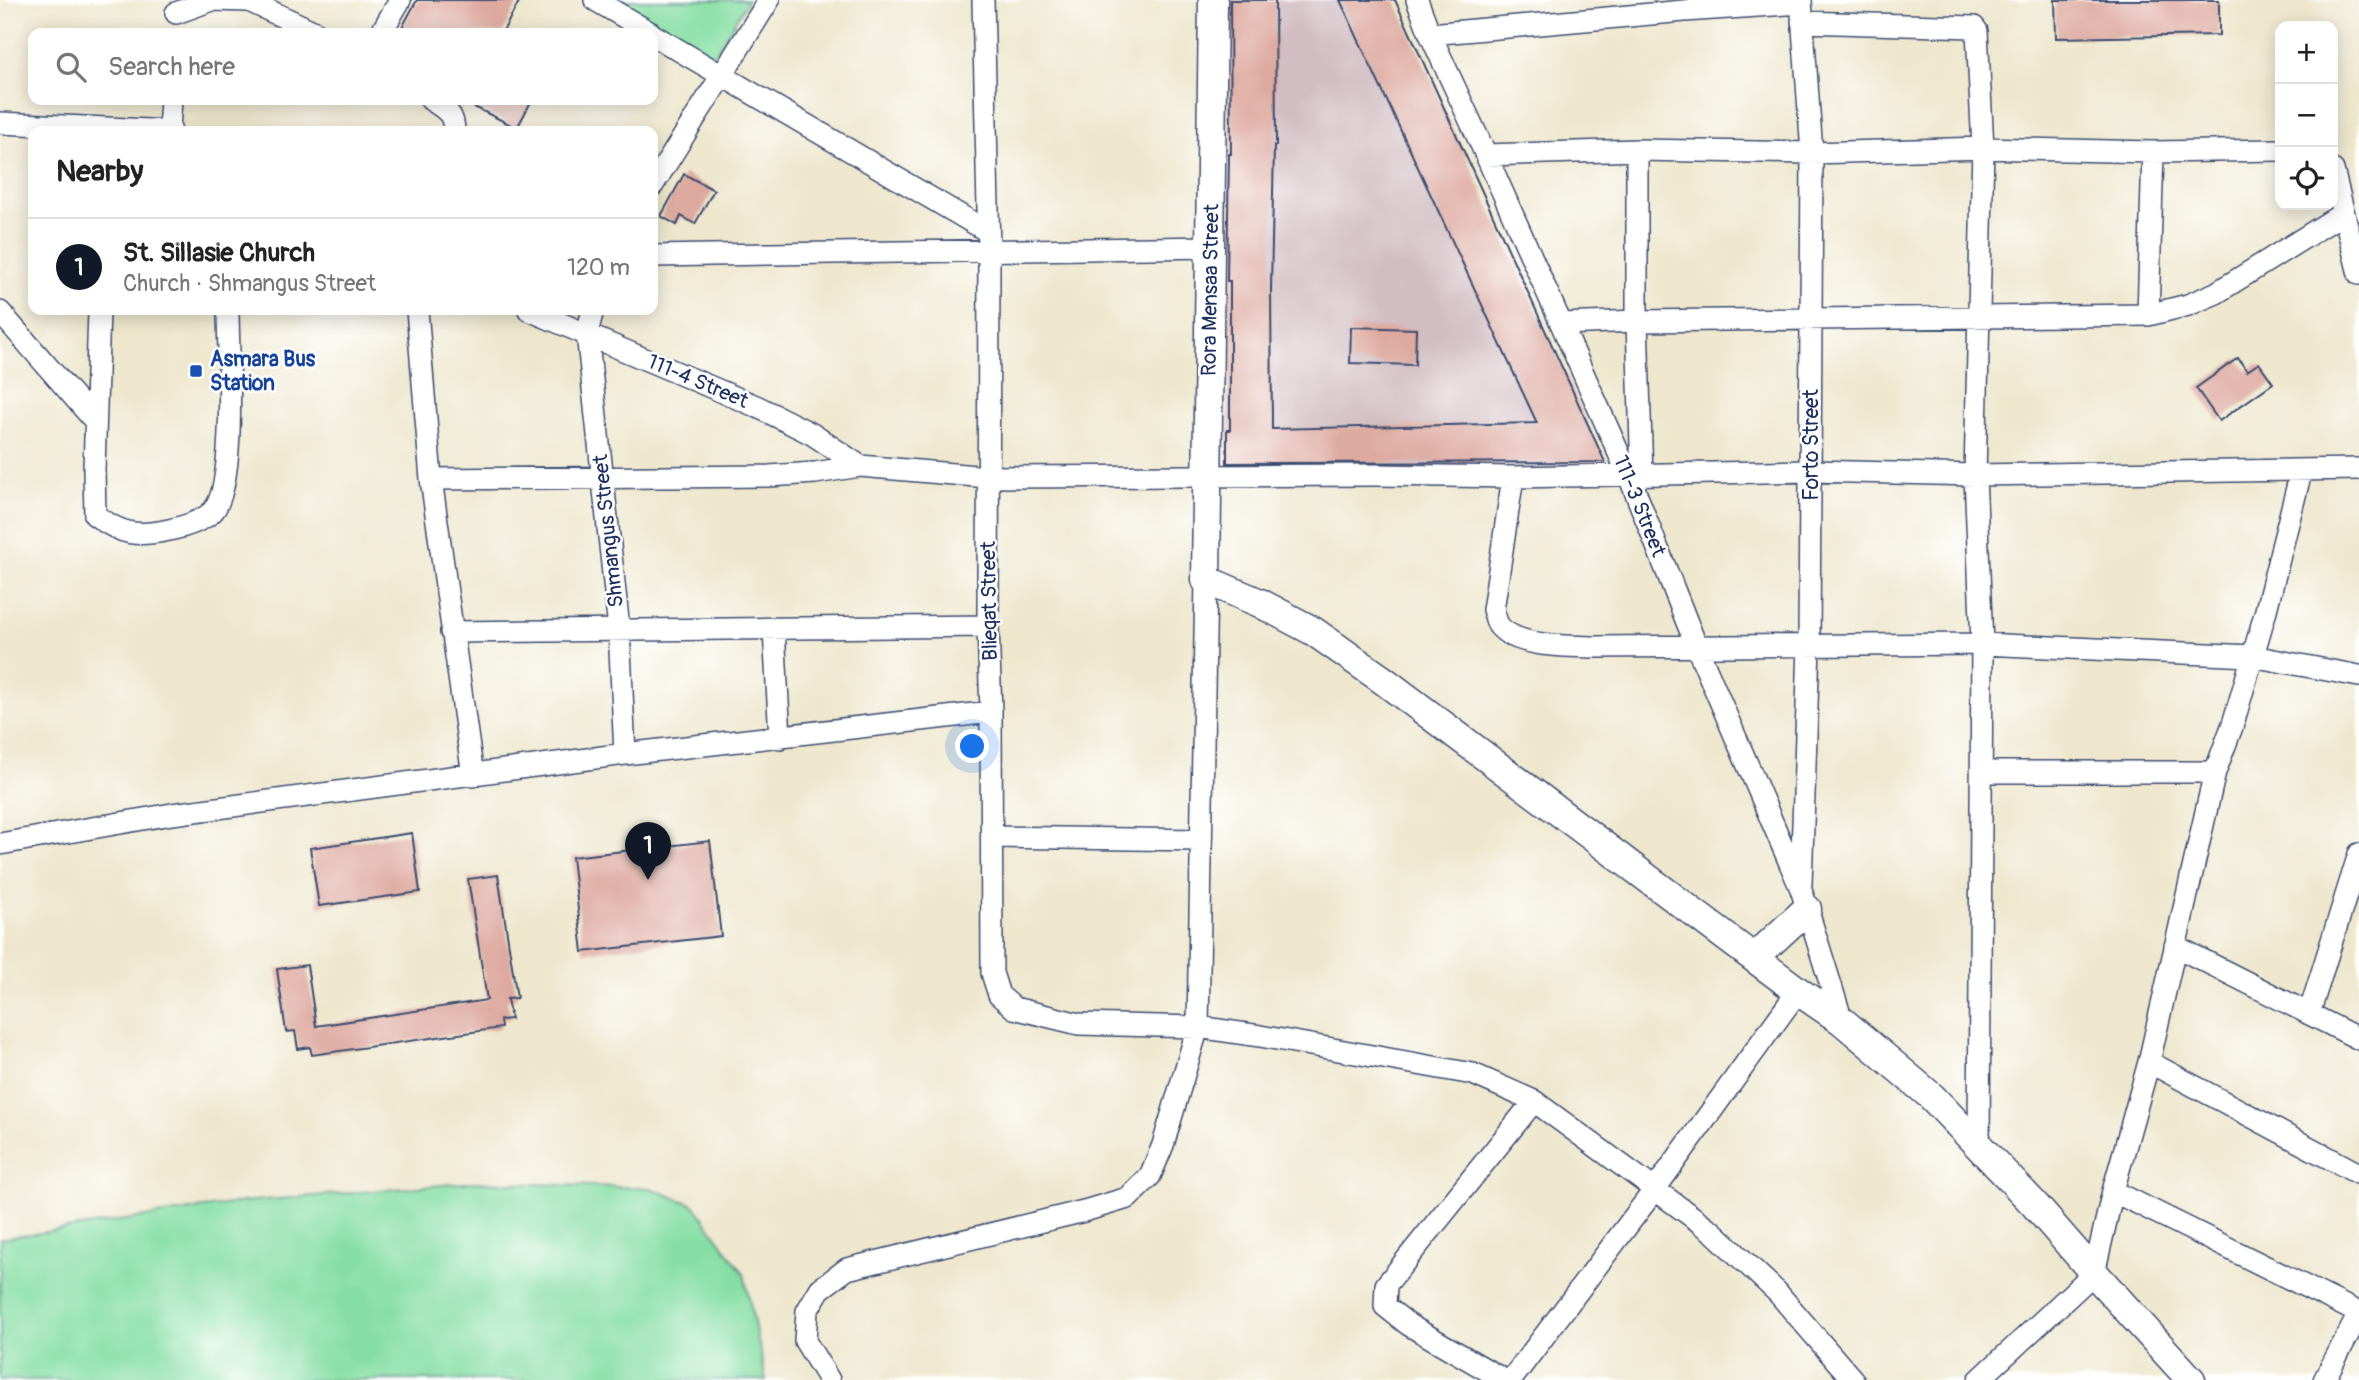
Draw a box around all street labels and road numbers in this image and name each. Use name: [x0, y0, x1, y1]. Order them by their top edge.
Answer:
street label: Rora Mensaa Street: [1195, 203, 1226, 376]
street label: 111-4 Street: [643, 348, 753, 415]
street label: Forto Street: [1798, 389, 1825, 501]
street label: 111-3 Street: [1607, 452, 1672, 561]
street label: Shmangus Street: [587, 453, 630, 609]
street label: Blieqat Street: [975, 540, 1004, 661]

